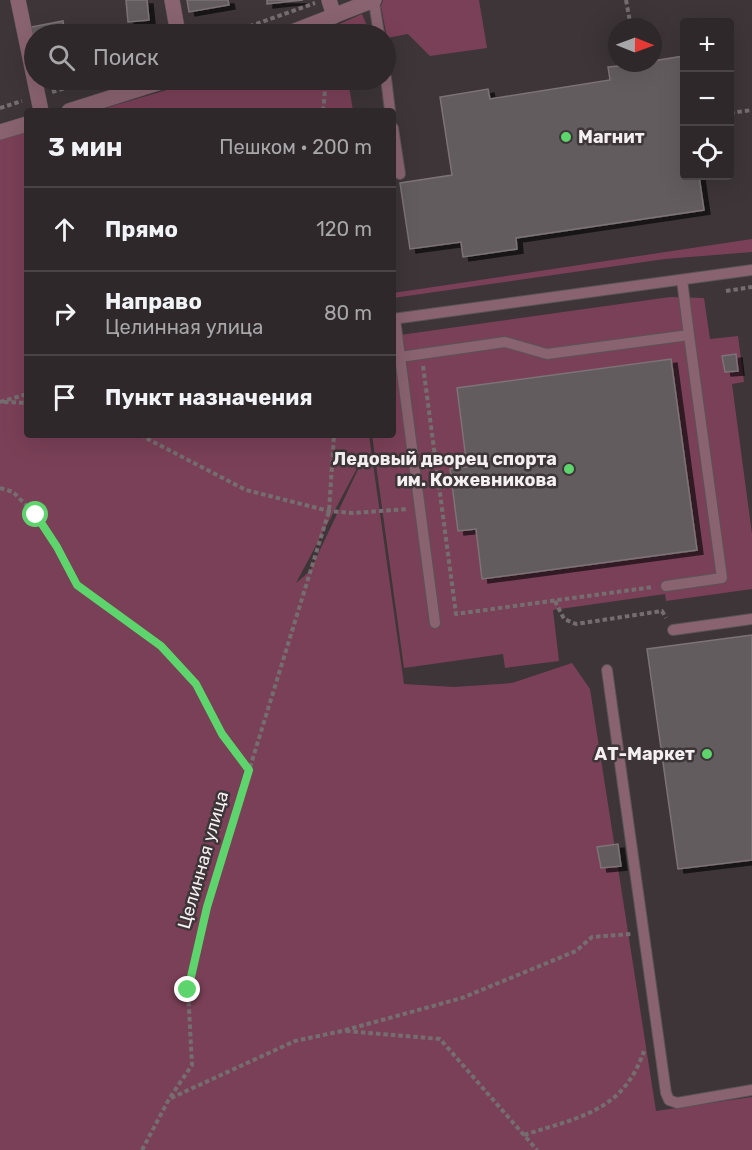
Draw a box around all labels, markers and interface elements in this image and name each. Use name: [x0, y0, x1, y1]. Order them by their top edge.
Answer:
north arrow: [608, 18, 662, 72]
map controls: [680, 18, 734, 180]
button: +: [680, 18, 734, 72]
search box: [24, 24, 396, 90]
icon: search: [45, 41, 78, 74]
text: Поиск: [93, 44, 159, 71]
button: −: [680, 72, 734, 126]
place label: Магнит: [578, 126, 645, 148]
button: locate: [680, 126, 734, 180]
marker: Магнит: [559, 130, 573, 144]
text: 3 мин: [48, 132, 123, 163]
text: Пешком · 200 m: [219, 135, 372, 159]
icon: ahead: [48, 213, 81, 246]
text: Прямо: [105, 216, 178, 243]
text: 120 m: [316, 217, 372, 241]
text: Направо: [105, 288, 202, 315]
icon: right: [48, 297, 81, 330]
text: 80 m: [324, 301, 372, 325]
text: Целинная улица: [105, 315, 263, 339]
icon: arrive: [48, 381, 81, 414]
text: Пункт назначения: [105, 384, 313, 411]
place label: Ледовый дворец спорта им. Кожевникова: [333, 448, 557, 491]
marker: Ледовый дворец спорта им. Кожевникова: [562, 462, 576, 476]
route start: [22, 501, 48, 527]
place label: АТ-Маркет: [594, 743, 695, 765]
marker: АТ-Маркет: [700, 747, 714, 761]
street label: Целинная улица: [173, 789, 233, 931]
route end: [174, 976, 200, 1002]

